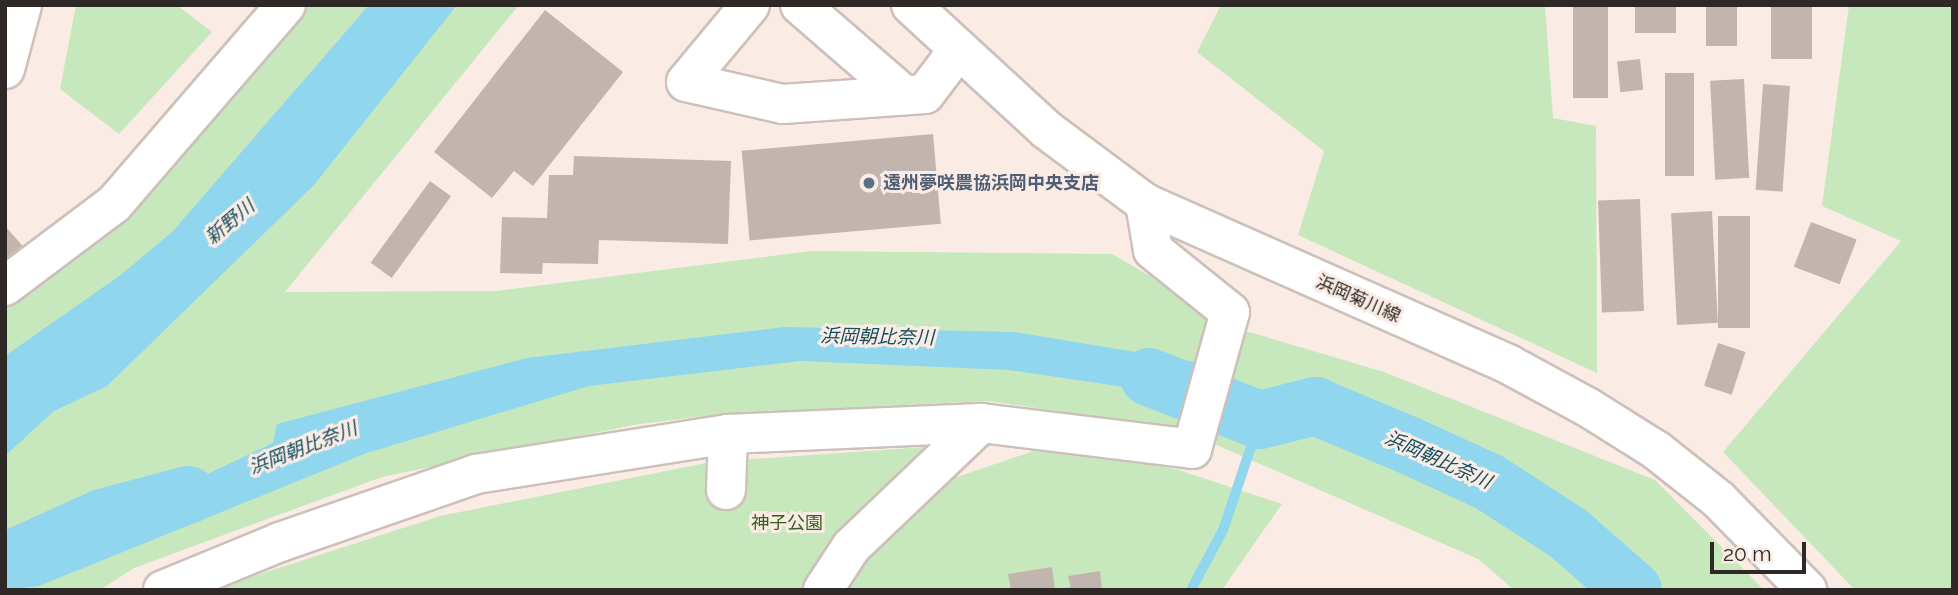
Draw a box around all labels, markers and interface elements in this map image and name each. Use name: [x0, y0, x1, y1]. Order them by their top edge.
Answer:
place label: 遠州夢咲農協浜岡中央支店: [883, 172, 1099, 194]
marker: 遠州夢咲農協浜岡中央支店: [861, 175, 877, 191]
water label: 新野川: [201, 195, 259, 249]
street label: 浜岡菊川線: [1312, 271, 1404, 327]
water label: 浜岡朝比奈川: [820, 325, 934, 349]
water label: 浜岡朝比奈川: [246, 417, 360, 479]
water label: 浜岡朝比奈川: [1381, 426, 1495, 494]
park label: 神子公園: [751, 512, 823, 534]
scale bar: [1713, 528, 1809, 572]
text: 20 m: [1723, 541, 1771, 566]

